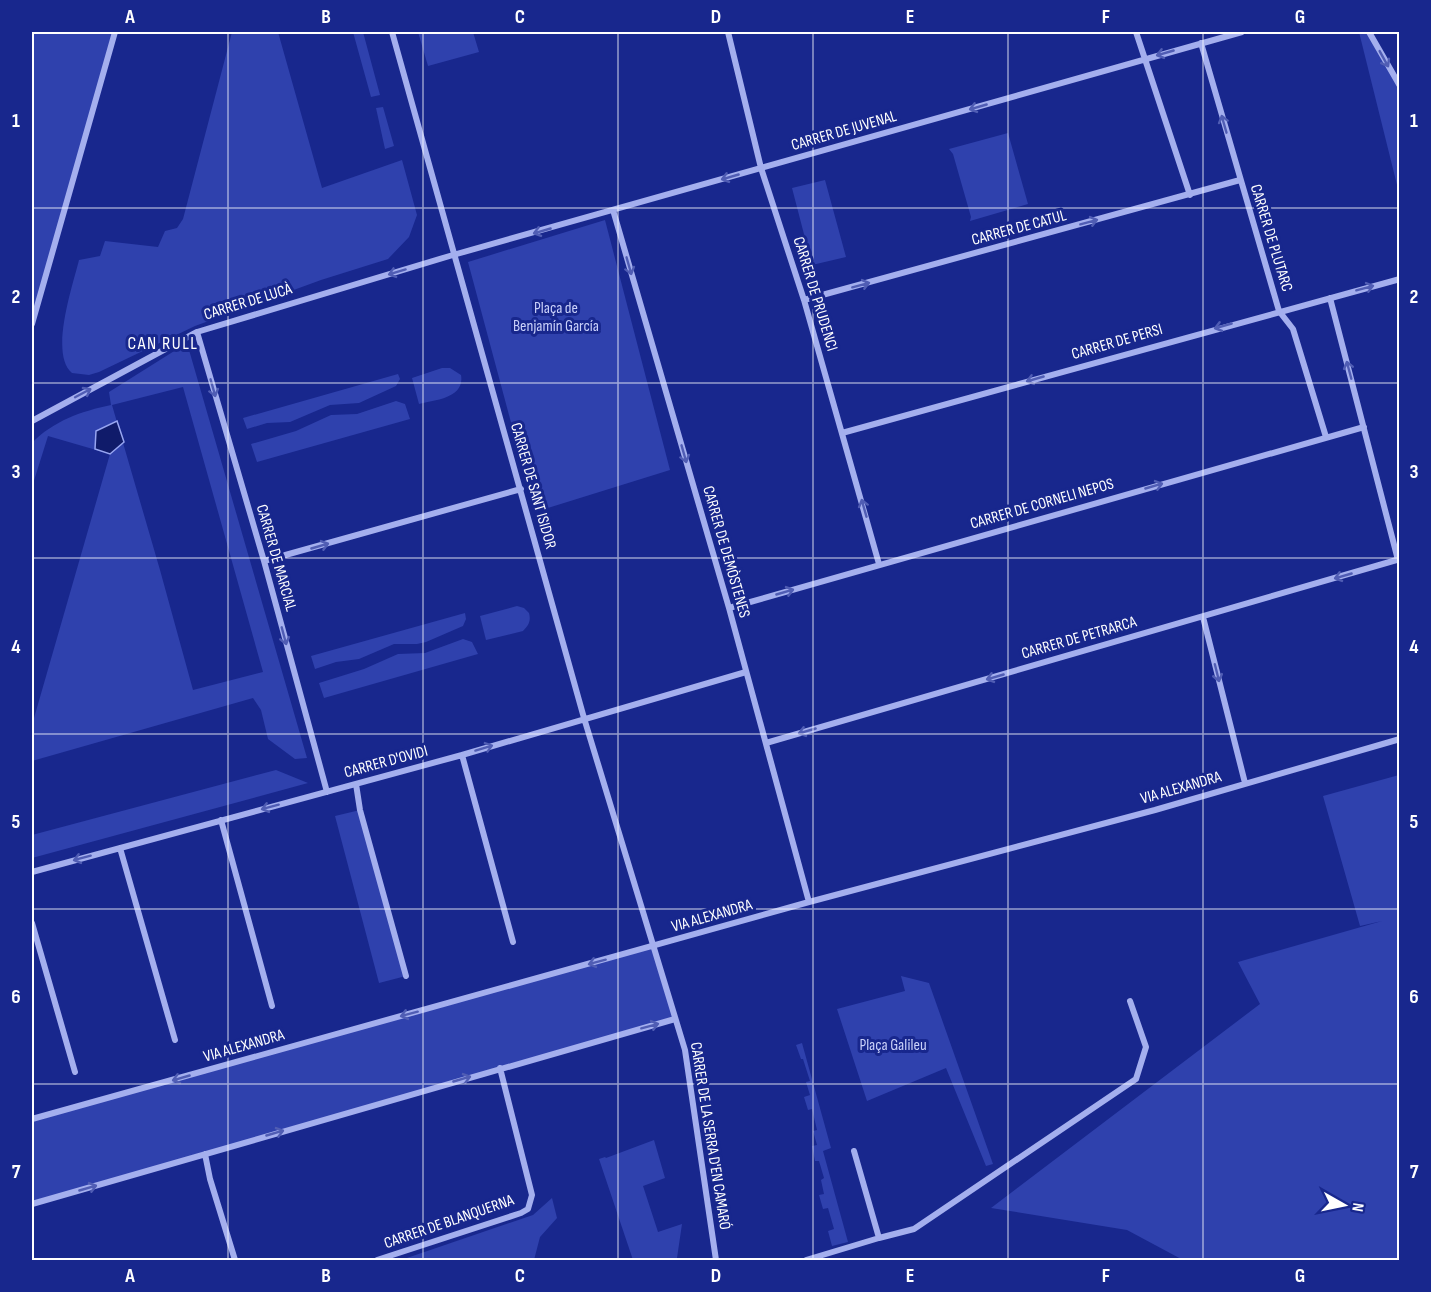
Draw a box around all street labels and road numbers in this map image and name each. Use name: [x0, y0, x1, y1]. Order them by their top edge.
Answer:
street label: CARRER DE JUVENAL: [789, 107, 899, 155]
street label: CARRER DE PLUTARC: [1246, 182, 1296, 294]
street label: CARRER DE CATUL: [970, 206, 1069, 250]
street label: CARRER DE PRUDENCI: [789, 235, 841, 353]
street label: CARRER DE LUCÀ: [202, 280, 295, 324]
street label: CARRER DE PERSI: [1069, 320, 1165, 364]
street label: CARRER DE SANT ISIDOR: [506, 421, 560, 551]
street label: CARRER DE CORNELI NEPOS: [968, 474, 1116, 534]
street label: CARRER DE DEMÒSTENES: [698, 484, 754, 620]
street label: CARRER DE MARCIAL: [252, 502, 300, 614]
street label: CARRER DE PETRARCA: [1019, 612, 1139, 664]
street label: CARRER D'OVIDI: [342, 742, 430, 782]
street label: VIA ALEXANDRA: [1138, 767, 1224, 809]
street label: VIA ALEXANDRA: [669, 895, 755, 937]
street label: VIA ALEXANDRA: [201, 1025, 287, 1067]
street label: CARRER DE LA SERRA D'EN CAMARÓ: [686, 1041, 734, 1231]
street label: CARRER DE BLANQUERNA: [382, 1191, 517, 1253]

